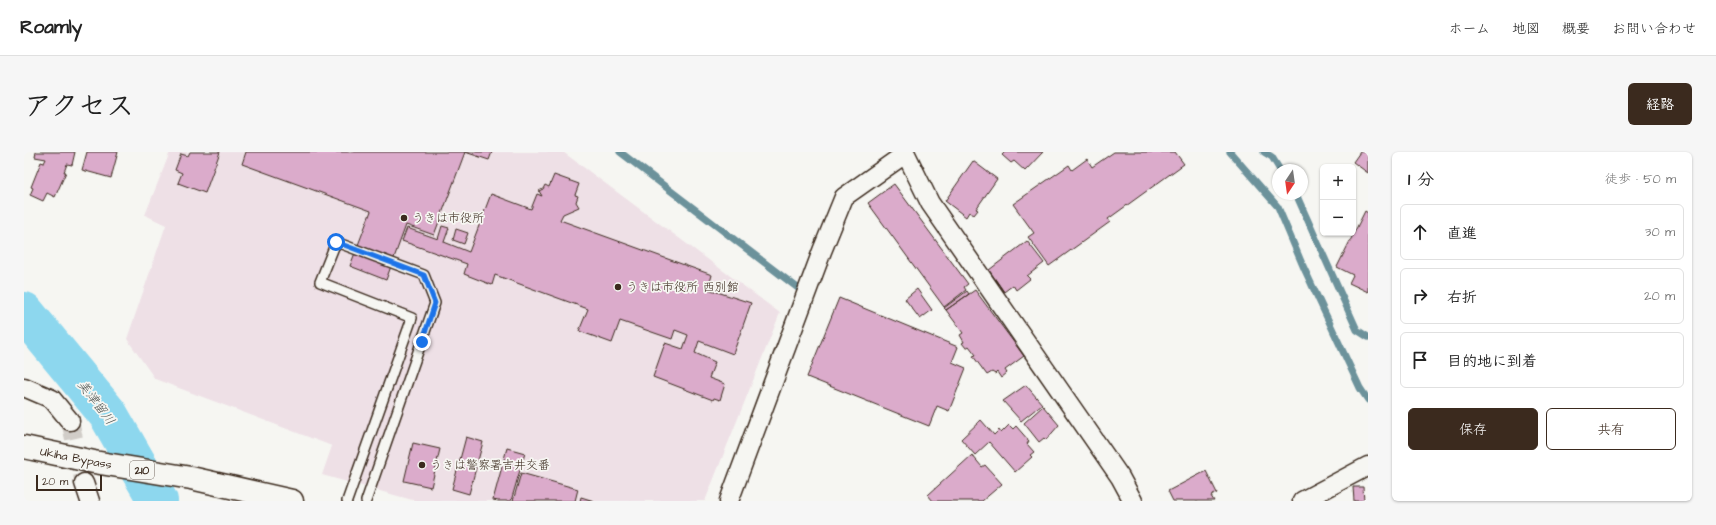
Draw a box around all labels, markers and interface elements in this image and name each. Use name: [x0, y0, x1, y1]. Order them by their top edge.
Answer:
text: Roamly: [20, 14, 82, 41]
text: ホーム: [1449, 19, 1490, 39]
text: 地図: [1512, 19, 1540, 39]
text: 概要: [1562, 19, 1590, 39]
text: お問い合わせ: [1612, 19, 1696, 39]
button: 経路: [1628, 83, 1692, 125]
text: アクセス: [24, 87, 134, 126]
north arrow: [1272, 164, 1308, 200]
map controls: [1320, 164, 1356, 236]
button: +: [1320, 164, 1356, 200]
text: 1 分: [1408, 168, 1434, 192]
text: 徒歩 · 50 m: [1605, 170, 1676, 188]
button: −: [1320, 200, 1356, 236]
place label: うきは市役所: [412, 210, 484, 227]
marker: うきは市役所: [399, 213, 409, 223]
icon: ahead: [1409, 221, 1431, 243]
text: 直進: [1447, 223, 1477, 244]
text: 30 m: [1645, 223, 1675, 241]
route start: [327, 233, 345, 251]
place label: うきは市役所 西別館: [626, 279, 739, 296]
marker: うきは市役所 西別館: [613, 282, 623, 292]
icon: right: [1409, 285, 1431, 307]
text: 右折: [1447, 287, 1477, 308]
text: 20 m: [1644, 287, 1675, 305]
route end: [413, 333, 431, 351]
icon: arrive: [1409, 349, 1431, 371]
text: 目的地に到着: [1447, 351, 1537, 372]
water label: 美津留川: [73, 376, 119, 429]
button: 保存: [1408, 408, 1538, 450]
button: 共有: [1546, 408, 1676, 450]
street label: Ukiha Bypass: [38, 443, 113, 475]
place label: うきは警察署吉井交番: [430, 457, 550, 474]
marker: うきは警察署吉井交番: [417, 460, 427, 470]
road number: 210: [130, 461, 154, 479]
scale bar: [36, 473, 102, 492]
text: 20 m: [42, 474, 68, 489]

